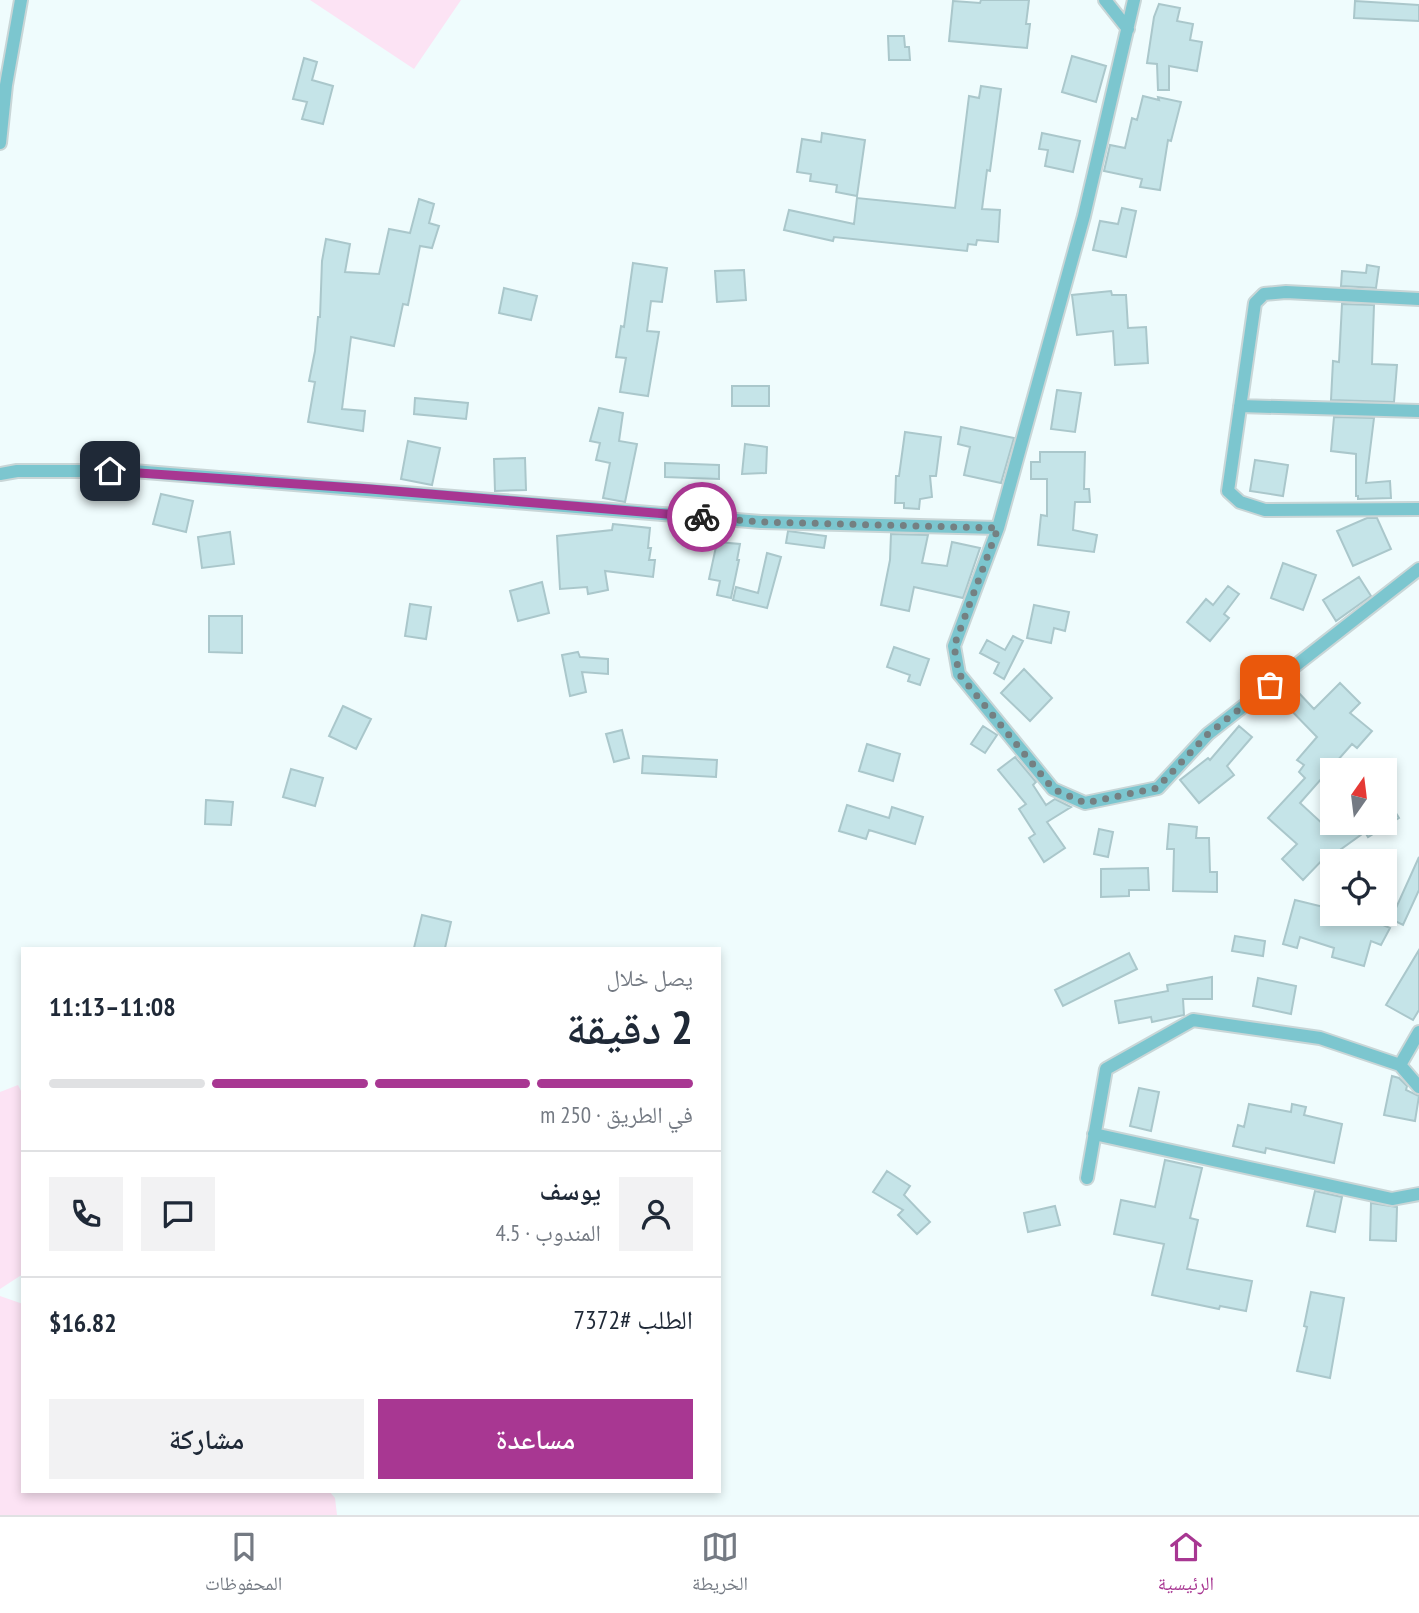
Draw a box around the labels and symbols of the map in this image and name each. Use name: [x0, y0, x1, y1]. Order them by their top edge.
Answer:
pin: [80, 441, 140, 501]
courier: [667, 482, 737, 552]
pin: [1240, 655, 1300, 715]
north arrow: [1320, 758, 1396, 835]

